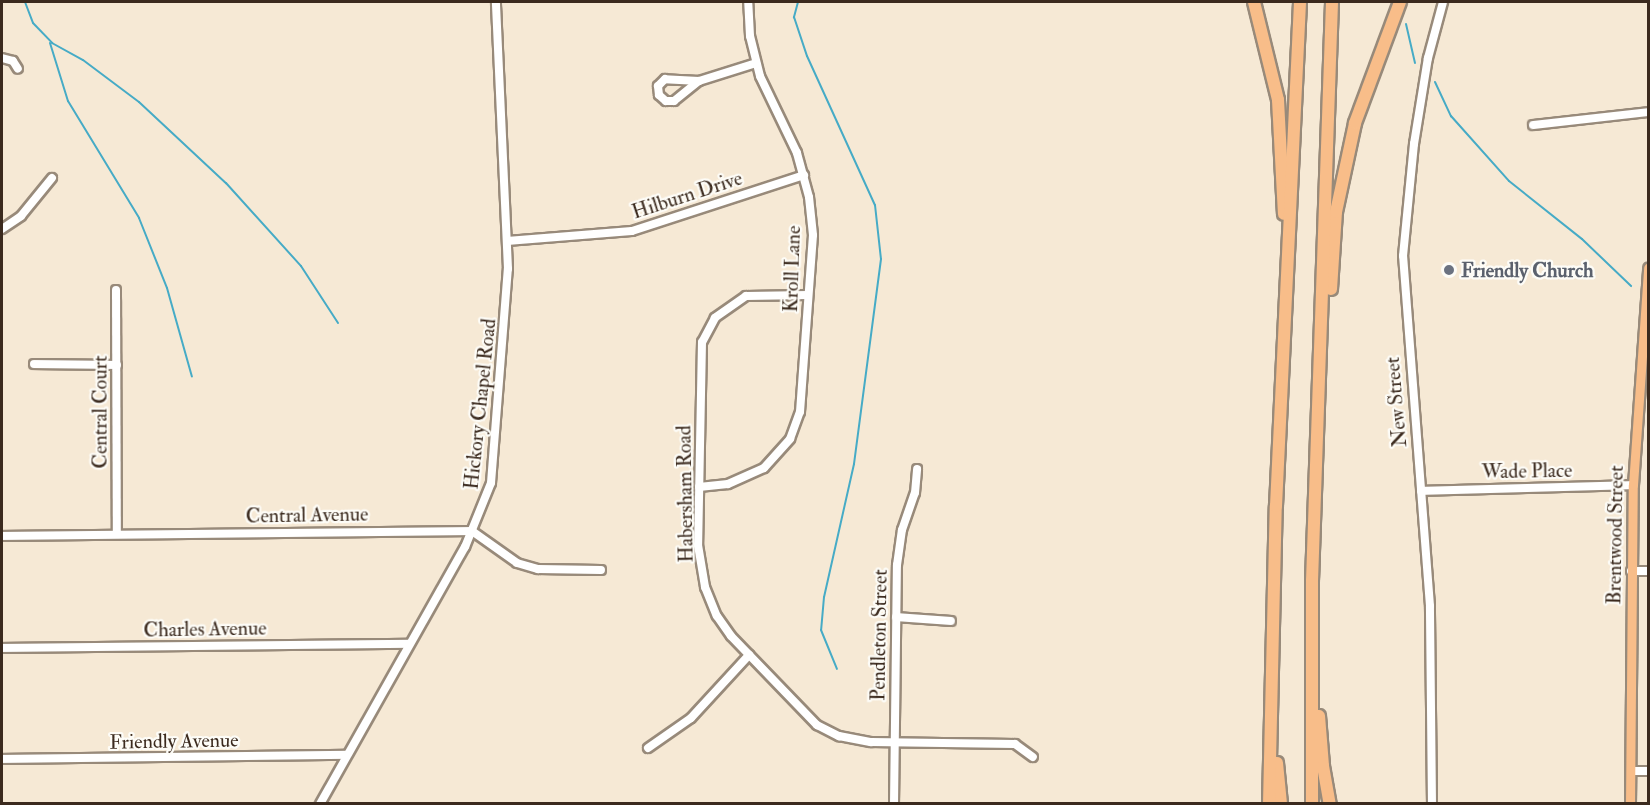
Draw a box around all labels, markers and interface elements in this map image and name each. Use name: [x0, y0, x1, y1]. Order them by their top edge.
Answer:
street label: Hilburn Drive: [629, 166, 745, 224]
street label: Kroll Lane: [778, 225, 806, 313]
place label: Friendly Church: [1461, 258, 1594, 282]
marker: Friendly Church: [1442, 263, 1456, 277]
street label: Hickory Chapel Road: [459, 317, 501, 491]
street label: Central Court: [88, 355, 112, 469]
street label: New Street: [1380, 356, 1412, 448]
street label: Habersham Road: [672, 425, 698, 563]
street label: Wade Place: [1481, 458, 1573, 484]
street label: Brentwood Street: [1602, 465, 1628, 605]
street label: Central Avenue: [246, 502, 368, 528]
street label: Pendleton Street: [866, 569, 892, 701]
street label: Charles Avenue: [143, 616, 267, 642]
street label: Friendly Avenue: [109, 728, 239, 754]

